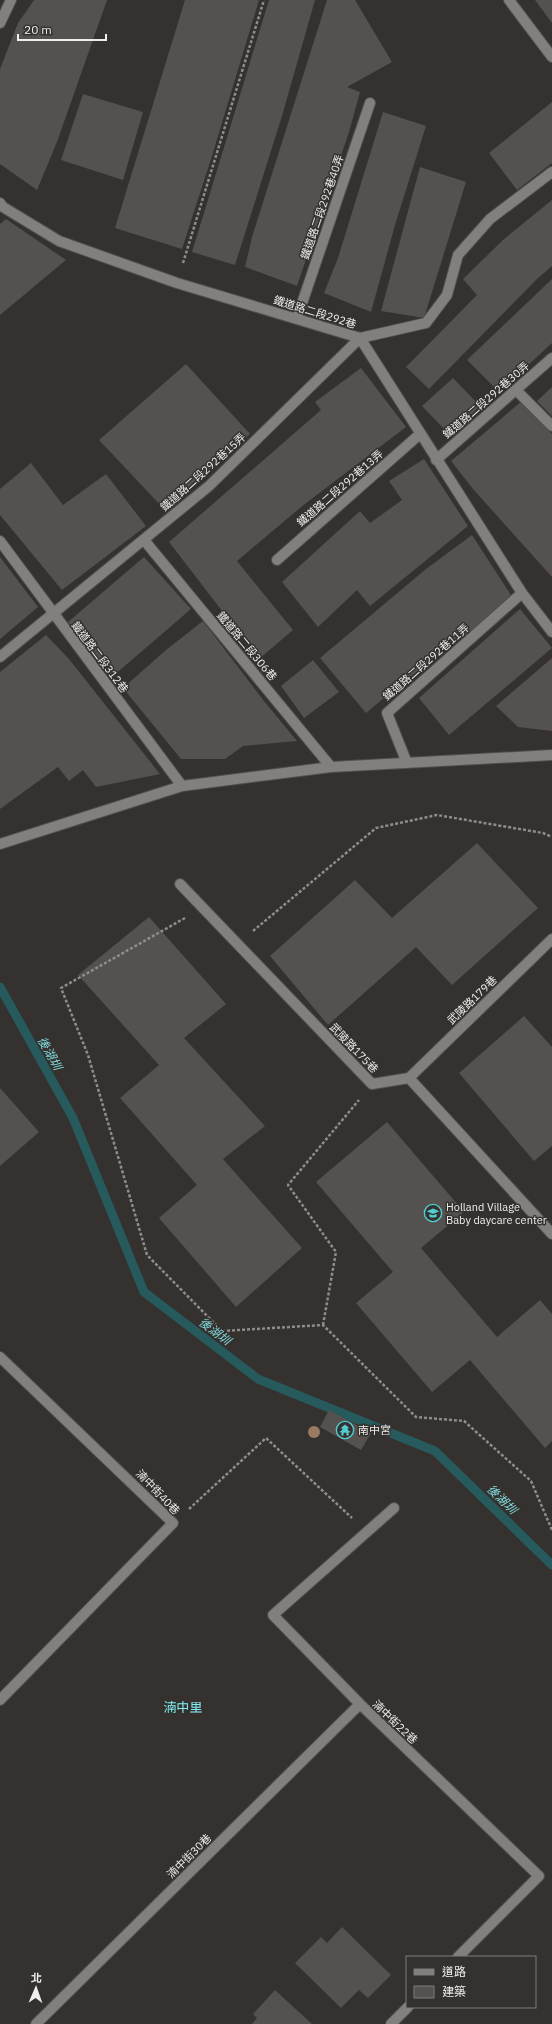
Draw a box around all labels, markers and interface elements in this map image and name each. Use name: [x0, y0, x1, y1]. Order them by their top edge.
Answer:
scale bar: [18, 16, 106, 42]
text: 20 m: [24, 22, 52, 37]
street label: 鐵道路二段292巷40弄: [297, 153, 347, 261]
street label: 鐵道路二段292巷: [272, 293, 358, 331]
street label: 鐵道路二段292巷30弄: [440, 359, 532, 441]
street label: 鐵道路二段292巷15弄: [157, 430, 249, 514]
street label: 鐵道路二段292巷13弄: [294, 447, 386, 529]
street label: 鐵道路二段306巷: [214, 609, 280, 683]
street label: 鐵道路二段312巷: [69, 619, 131, 695]
street label: 鐵道路二段292巷11弄: [380, 621, 472, 703]
street label: 武陵路179巷: [444, 973, 500, 1027]
street label: 武陵路175巷: [327, 1020, 381, 1076]
water label: 後湖圳: [35, 1034, 66, 1074]
place label: Holland Village Baby daycare center: [446, 1200, 547, 1227]
school or university icon: Holland Village Baby daycare center: [423, 1203, 443, 1223]
water label: 後湖圳: [196, 1314, 235, 1349]
temple icon: 南中宮: [335, 1420, 355, 1440]
place label: 南中宮: [358, 1423, 391, 1437]
street label: 湳中街40巷: [133, 1467, 183, 1517]
water label: 後湖圳: [484, 1481, 522, 1518]
street label: 湳中街22巷: [370, 1697, 420, 1747]
district label: 湳中里: [163, 1699, 203, 1716]
street label: 湳中街30巷: [164, 1831, 214, 1881]
legend: [406, 1956, 536, 2008]
text: 道路: [442, 1964, 466, 1979]
north arrow: [16, 1968, 56, 2008]
text: 北: [31, 1971, 42, 1985]
text: 建築: [442, 1984, 466, 1999]

